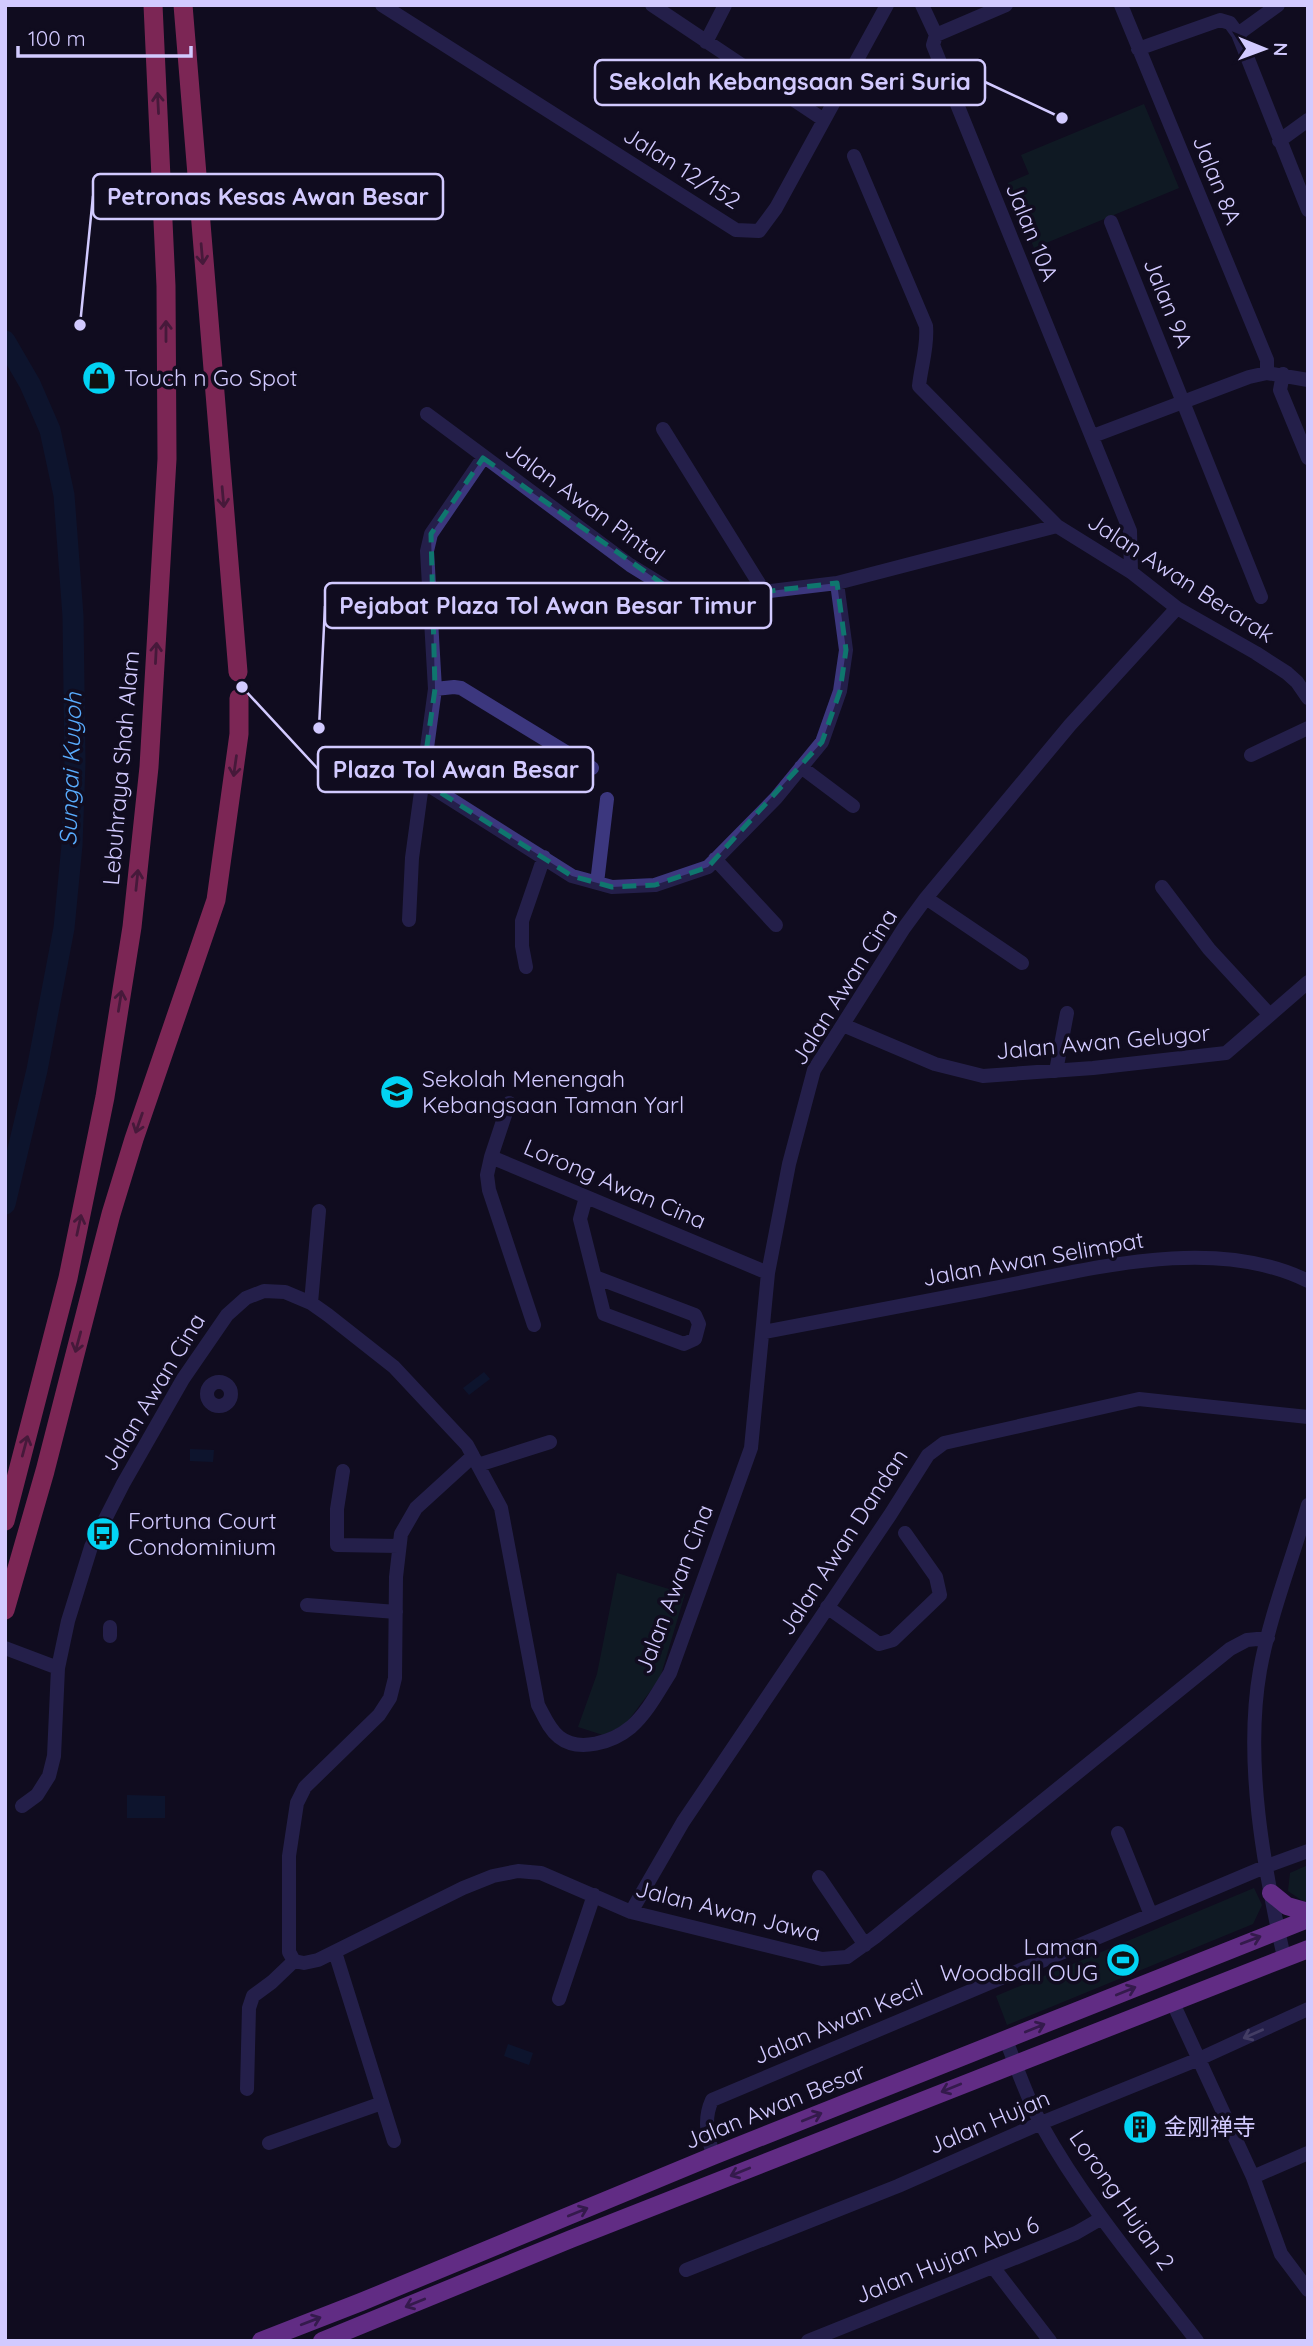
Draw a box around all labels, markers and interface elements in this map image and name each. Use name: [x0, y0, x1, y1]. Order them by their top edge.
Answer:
scale bar: [18, 14, 191, 58]
north arrow: [1229, 14, 1299, 84]
text: 100 m: [28, 25, 86, 51]
text: N: [1269, 42, 1293, 56]
callout: Sekolah Kebangsaan Seri Suria: [595, 60, 985, 105]
text: Sekolah Kebangsaan Seri Suria: [609, 66, 971, 96]
one-way arrow: [151, 92, 164, 115]
street label: Jalan 12/152: [618, 120, 746, 215]
street label: Jalan 8A: [1187, 131, 1248, 229]
callout: Petronas Kesas Awan Besar: [93, 174, 443, 219]
street label: Jalan 10A: [1000, 179, 1065, 285]
text: Petronas Kesas Awan Besar: [107, 181, 429, 211]
one-way arrow: [196, 243, 209, 265]
street label: Jalan 9A: [1137, 254, 1199, 352]
one-way arrow: [159, 319, 173, 342]
shop icon: Touch n Go Spot: [80, 359, 118, 397]
place label: Touch n Go Spot: [124, 363, 298, 392]
street label: Jalan Awan Pintal: [500, 435, 671, 570]
one-way arrow: [217, 485, 230, 508]
street label: Jalan Awan Berarak: [1082, 506, 1280, 649]
callout: Pejabat Plaza Tol Awan Besar Timur: [325, 583, 771, 628]
text: Pejabat Plaza Tol Awan Besar Timur: [339, 590, 757, 620]
one-way arrow: [149, 642, 162, 665]
street label: Lebuhraya Shah Alam: [96, 649, 145, 887]
water label: Sungai Kuyoh: [52, 691, 88, 846]
callout: Plaza Tol Awan Besar: [318, 747, 593, 792]
one-way arrow: [228, 754, 241, 777]
text: Plaza Tol Awan Besar: [333, 754, 579, 784]
one-way arrow: [131, 869, 144, 892]
street label: Jalan Awan Cina: [784, 903, 903, 1070]
one-way arrow: [114, 990, 127, 1013]
street label: Jalan Awan Gelugor: [995, 1018, 1212, 1065]
place label: Sekolah Menengah Kebangsaan Taman Yarl: [422, 1064, 684, 1119]
school or university icon: Sekolah Menengah Kebangsaan Taman Yarl: [378, 1073, 416, 1111]
one-way arrow: [132, 1111, 144, 1133]
street label: Lorong Awan Cina: [520, 1132, 711, 1235]
one-way arrow: [73, 1214, 86, 1237]
street label: Jalan Awan Selimpat: [920, 1225, 1146, 1292]
street label: Jalan Awan Cina: [94, 1308, 211, 1476]
one-way arrow: [71, 1330, 84, 1353]
one-way arrow: [19, 1435, 32, 1458]
street label: Jalan Awan Dandan: [771, 1443, 914, 1640]
street label: Jalan Awan Cina: [628, 1500, 719, 1677]
place label: Fortuna Court Condominium: [128, 1506, 277, 1561]
bus stop icon: Fortuna Court Condominium: [84, 1515, 122, 1553]
street label: Jalan Awan Jawa: [633, 1873, 824, 1948]
place label: Laman Woodball OUG: [940, 1932, 1098, 1987]
one-way arrow: [1240, 1933, 1262, 1946]
sports icon: Laman Woodball OUG: [1104, 1941, 1142, 1979]
street label: Jalan Awan Kecil: [749, 1973, 927, 2070]
one-way arrow: [1115, 1984, 1137, 1997]
one-way arrow: [1023, 2021, 1045, 2034]
one-way arrow: [1243, 2028, 1264, 2041]
street label: Jalan Awan Besar: [680, 2056, 870, 2155]
street label: Jalan Hujan: [924, 2083, 1054, 2160]
one-way arrow: [941, 2083, 963, 2096]
building icon: 金刚禅寺: [1121, 2108, 1159, 2146]
one-way arrow: [801, 2110, 823, 2123]
place label: 金刚禅寺: [1164, 2112, 1256, 2141]
street label: Lorong Hujan 2: [1063, 2124, 1181, 2275]
one-way arrow: [730, 2167, 751, 2180]
one-way arrow: [567, 2204, 589, 2217]
street label: Jalan Hujan Abu 6: [851, 2209, 1043, 2310]
one-way arrow: [405, 2298, 427, 2311]
one-way arrow: [300, 2314, 322, 2327]

